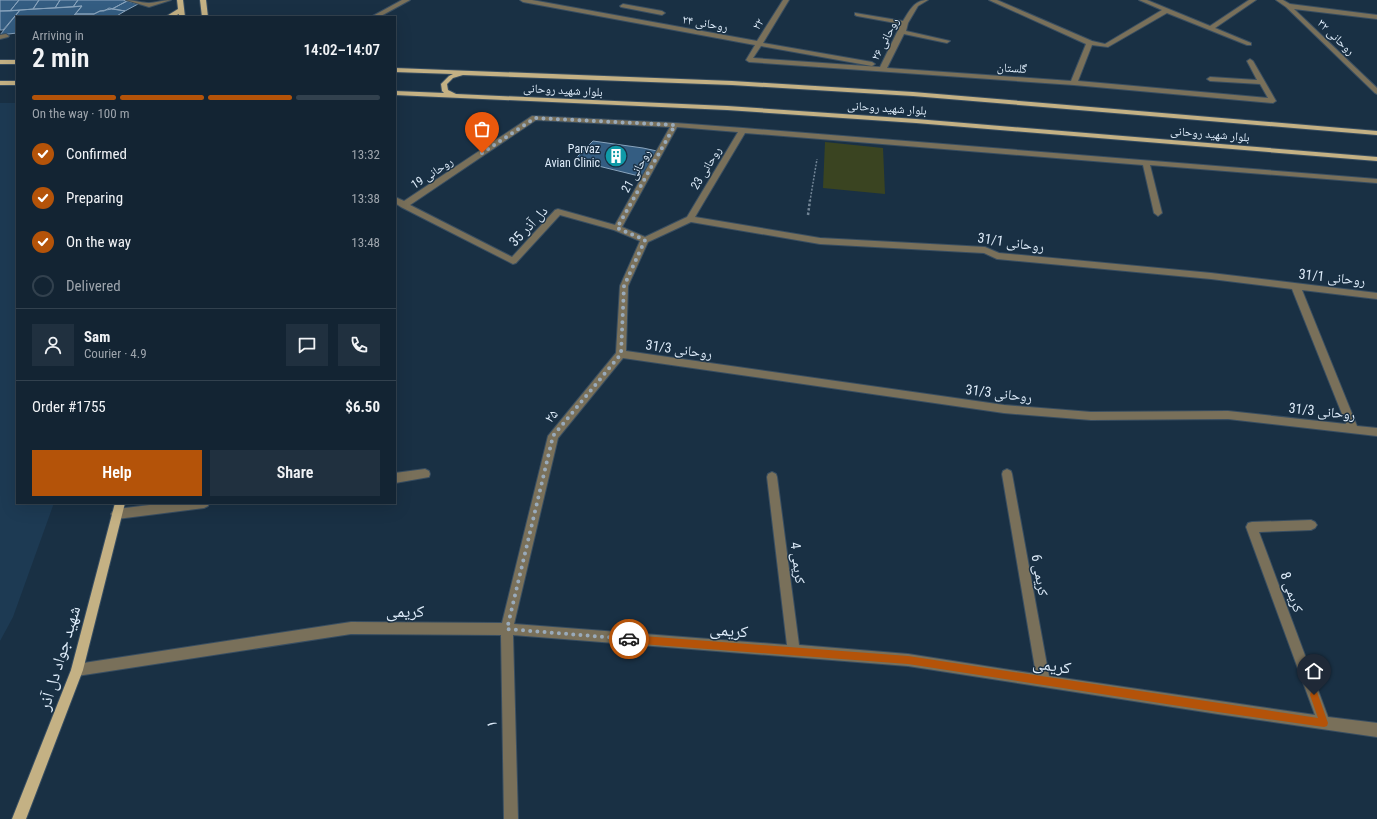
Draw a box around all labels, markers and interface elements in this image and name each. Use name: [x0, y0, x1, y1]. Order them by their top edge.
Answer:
street label: روحانی ۲۴: [681, 12, 729, 34]
street label: روحانی ۲۶: [868, 15, 902, 63]
street label: ۲۲: [749, 16, 767, 32]
street label: روحانی ۳۲: [1315, 16, 1358, 58]
text: Arriving in: [32, 28, 84, 43]
text: 14:02–14:07: [303, 41, 380, 59]
text: 2 min: [32, 43, 90, 73]
street label: گلستان: [996, 60, 1028, 76]
street label: بلوار شهید روحانی: [523, 81, 603, 99]
street label: بلوار شهید روحانی: [847, 98, 927, 118]
text: On the way · 100 m: [32, 106, 129, 121]
pin: [465, 112, 499, 153]
icon: bag: [471, 118, 493, 140]
street label: بلوار شهید روحانی: [1170, 124, 1250, 145]
place label: Parvaz Avian Clinic: [545, 142, 600, 170]
icon: check: [32, 143, 54, 165]
building icon: Parvaz Avian Clinic: [603, 143, 629, 169]
street label: روحانی 23: [688, 144, 724, 192]
text: Confirmed: [66, 145, 127, 163]
text: 13:32: [351, 147, 380, 162]
street label: روحانی 21: [618, 147, 654, 195]
street label: روحانی 19: [408, 154, 456, 192]
icon: check: [32, 187, 54, 209]
text: Preparing: [66, 189, 123, 207]
text: 13:38: [351, 191, 380, 206]
street label: دل آذر 35: [505, 203, 551, 250]
street label: روحانی 31/1: [977, 229, 1045, 256]
icon: check: [32, 231, 54, 253]
text: On the way: [66, 233, 131, 251]
text: 13:48: [351, 235, 380, 250]
street label: روحانی 31/1: [1298, 266, 1366, 289]
text: Delivered: [66, 277, 121, 295]
button: person: [32, 324, 74, 366]
button: chat: [286, 324, 328, 366]
button: phone: [338, 324, 380, 366]
text: Sam: [84, 328, 110, 346]
street label: روحانی 31/3: [645, 336, 713, 363]
text: Courier · 4.9: [84, 346, 147, 361]
street label: روحانی 31/3: [965, 381, 1033, 406]
text: Order #1755: [32, 398, 106, 416]
text: $6.50: [345, 398, 380, 416]
street label: روحانی 31/3: [1288, 400, 1356, 423]
street label: ۲۵: [541, 406, 561, 426]
button: Help: [32, 450, 202, 496]
button: Share: [210, 450, 380, 496]
street label: کریمی 4: [787, 541, 809, 585]
street label: کریمی 6: [1028, 553, 1052, 597]
street label: کریمی 8: [1276, 570, 1307, 615]
street label: کریمی: [386, 601, 424, 622]
street label: شهید جواد دل آذر: [33, 603, 85, 714]
street label: کریمی: [709, 618, 749, 643]
courier: [609, 619, 649, 659]
icon: car: [618, 628, 640, 650]
street label: کریمی: [1031, 652, 1073, 679]
pin: [1297, 654, 1331, 695]
icon: home: [1303, 660, 1325, 682]
street label: ۱: [481, 720, 501, 728]

